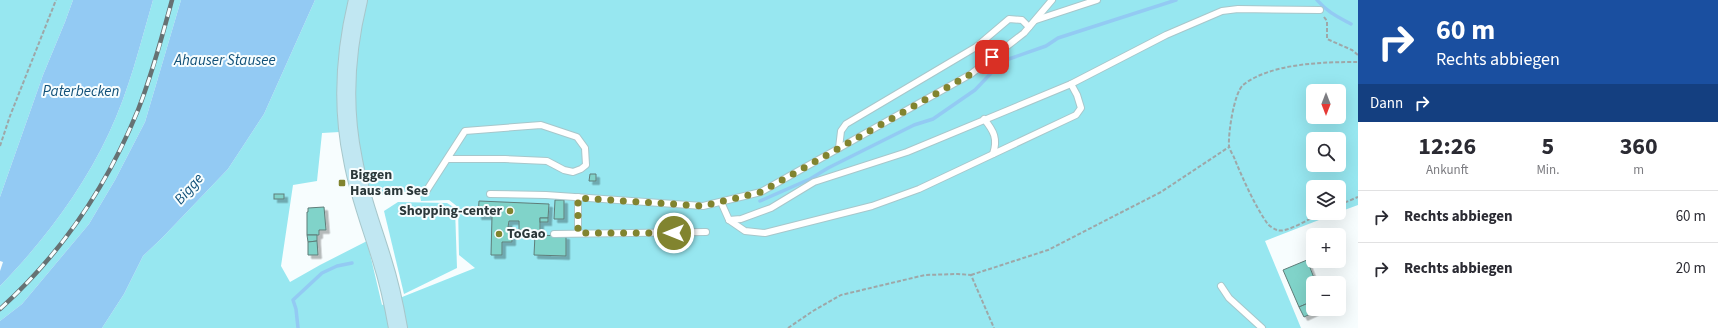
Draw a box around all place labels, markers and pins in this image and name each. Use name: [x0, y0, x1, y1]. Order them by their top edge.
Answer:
pin: [975, 40, 1009, 74]
place label: Biggen Haus am See: [350, 165, 428, 201]
marker: Biggen Haus am See: [337, 178, 347, 188]
place label: Shopping-center: [399, 201, 502, 221]
marker: Shopping-center: [505, 206, 515, 216]
place label: ToGao: [507, 224, 546, 244]
marker: ToGao: [494, 229, 504, 239]

